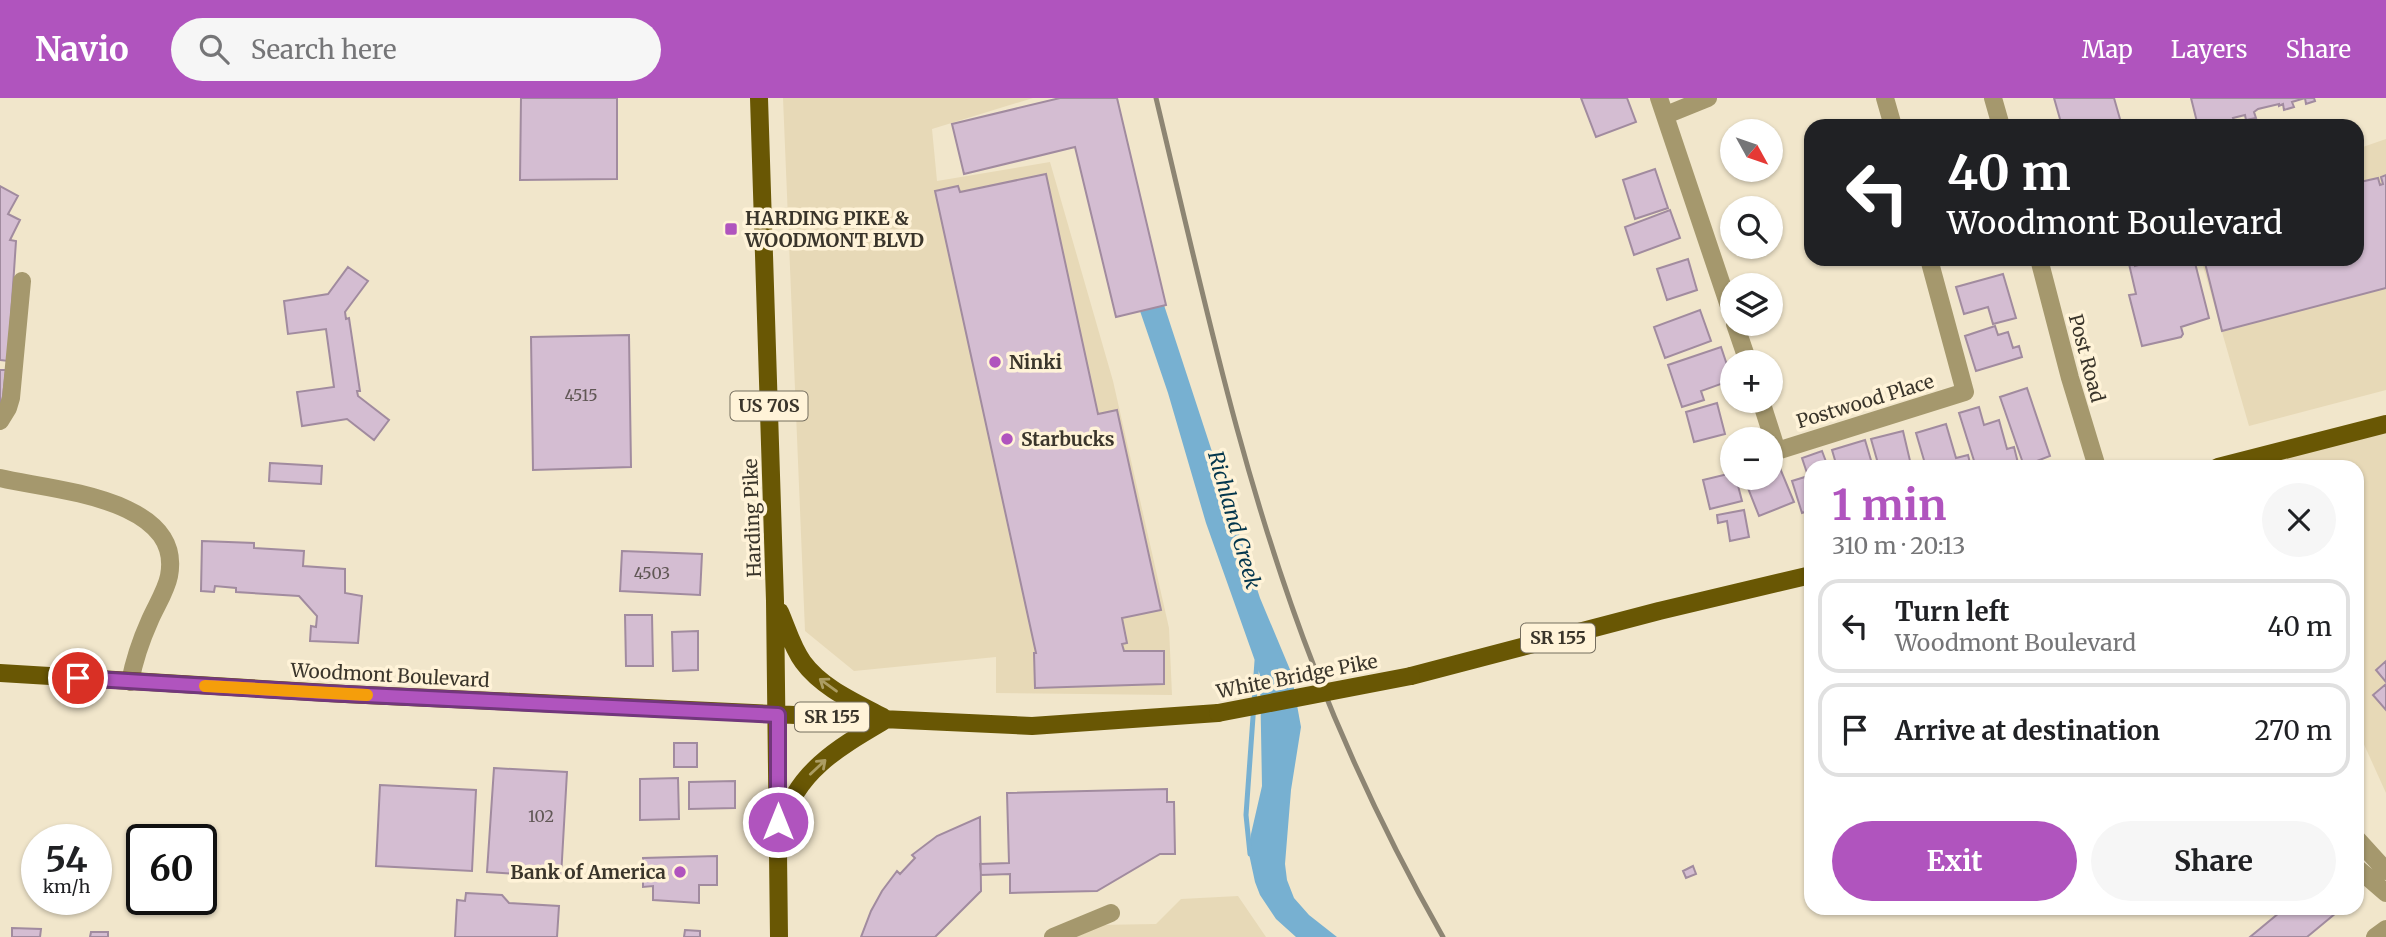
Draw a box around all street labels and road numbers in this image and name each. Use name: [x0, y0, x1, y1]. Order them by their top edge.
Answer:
street label: Post Road: [2064, 311, 2110, 405]
street label: Postwood Place: [1793, 369, 1937, 433]
road number: US 70S: [730, 392, 808, 420]
street label: Harding Pike: [738, 458, 766, 578]
road number: SR 155: [1521, 624, 1595, 652]
street label: White Bridge Pike: [1213, 649, 1380, 704]
street label: Woodmont Boulevard: [289, 658, 490, 692]
road number: SR 155: [795, 702, 869, 732]

